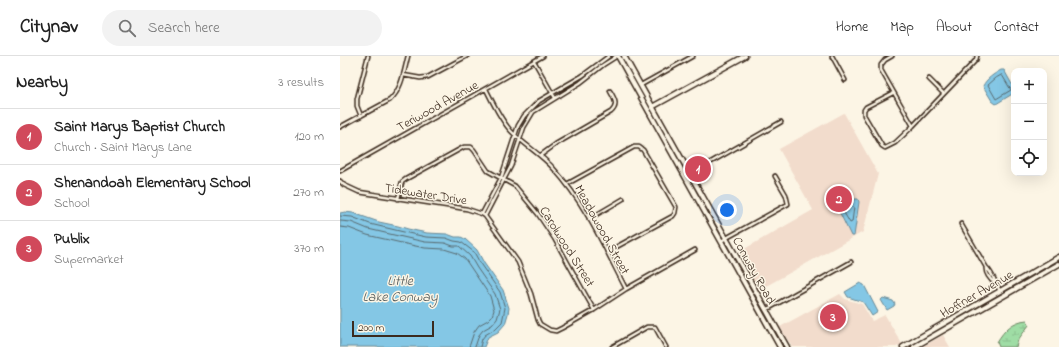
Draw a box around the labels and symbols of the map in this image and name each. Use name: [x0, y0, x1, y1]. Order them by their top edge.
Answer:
street label: Teriwood Avenue: [393, 76, 482, 137]
pin: 1: [685, 154, 711, 184]
street label: Tidewater Drive: [383, 179, 468, 210]
street label: Meadowood Street: [569, 181, 635, 279]
pin: 2: [826, 184, 852, 214]
your location: [717, 200, 737, 220]
street label: Carolwood Street: [534, 203, 599, 291]
street label: Conway Road: [726, 233, 780, 309]
street label: Hoffner Avenue: [937, 266, 1017, 323]
water label: Little Lake Conway: [362, 271, 438, 308]
pin: 3: [820, 302, 846, 332]
scale bar: [352, 319, 434, 338]

